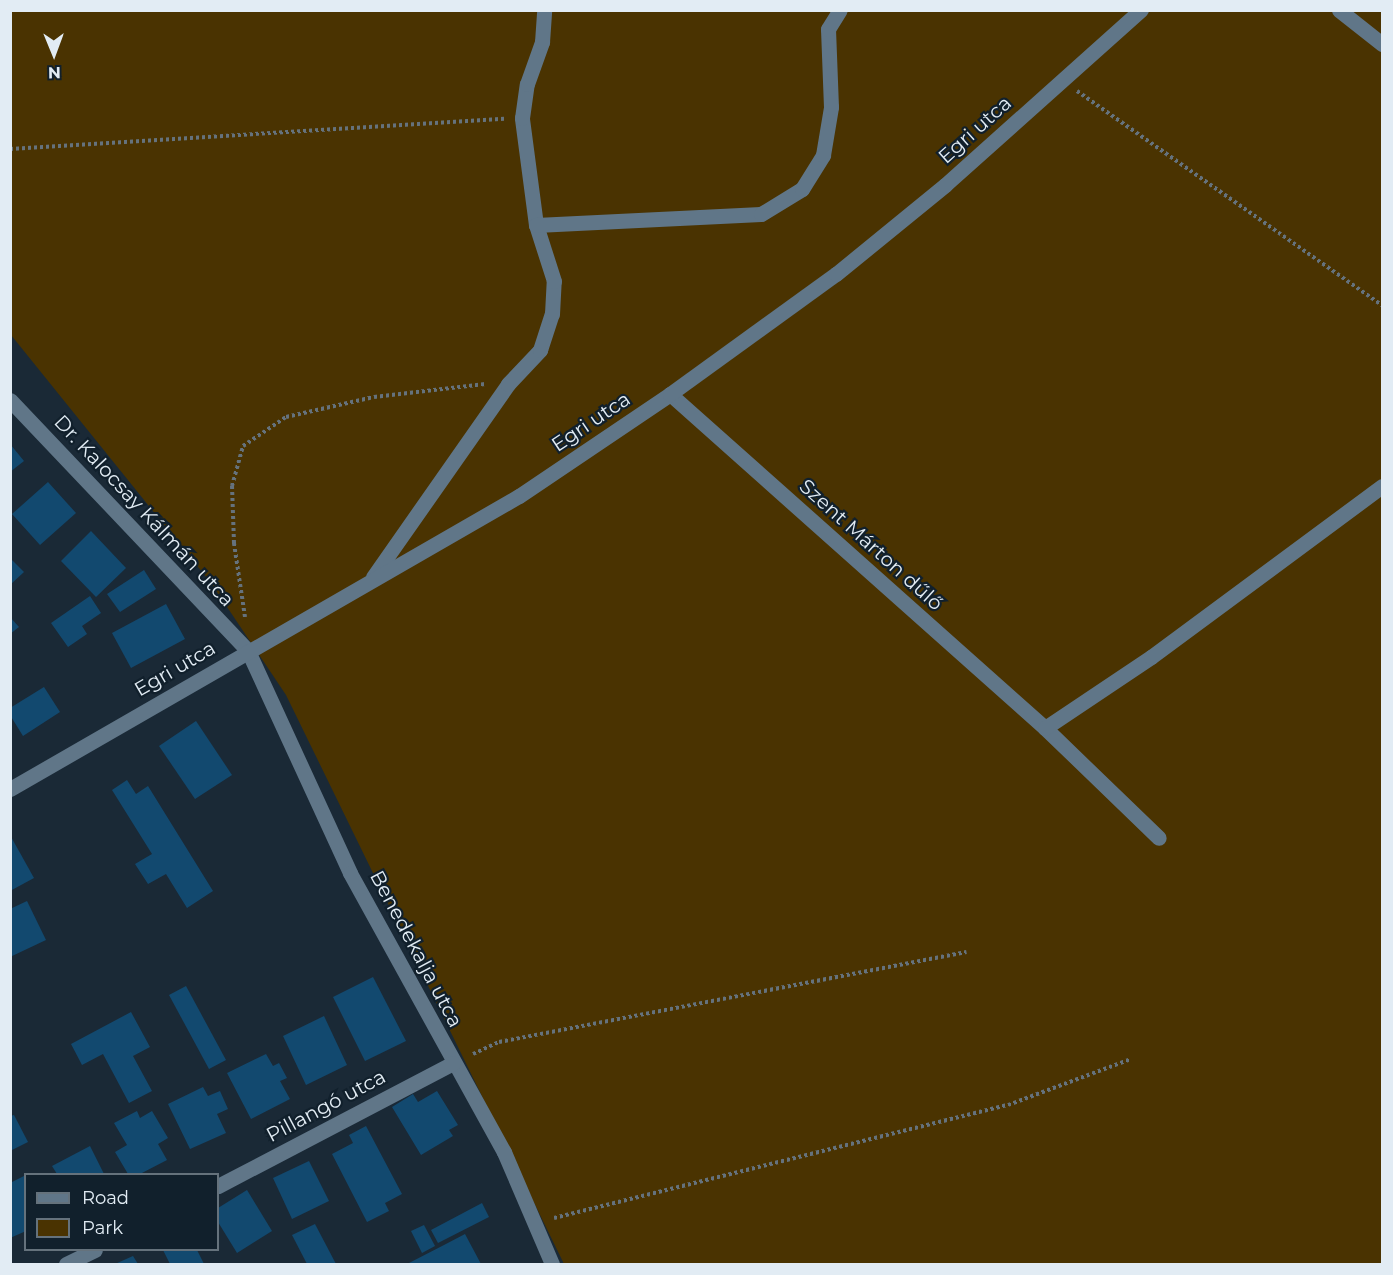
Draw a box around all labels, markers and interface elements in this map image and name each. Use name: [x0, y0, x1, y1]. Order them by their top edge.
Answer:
north arrow: [24, 24, 84, 84]
text: N: [48, 63, 61, 82]
street label: Egri utca: [934, 91, 1016, 169]
street label: Egri utca: [547, 387, 635, 457]
street label: Dr. Kalocsay Kálmán utca: [49, 410, 239, 612]
street label: Szent Márton dűlő: [794, 474, 948, 616]
street label: Egri utca: [130, 636, 220, 702]
street label: Benedekalja utca: [365, 867, 467, 1031]
street label: Pillangó utca: [262, 1065, 390, 1147]
legend: [24, 1173, 219, 1251]
text: Road: [82, 1187, 129, 1209]
text: Park: [82, 1217, 123, 1239]

